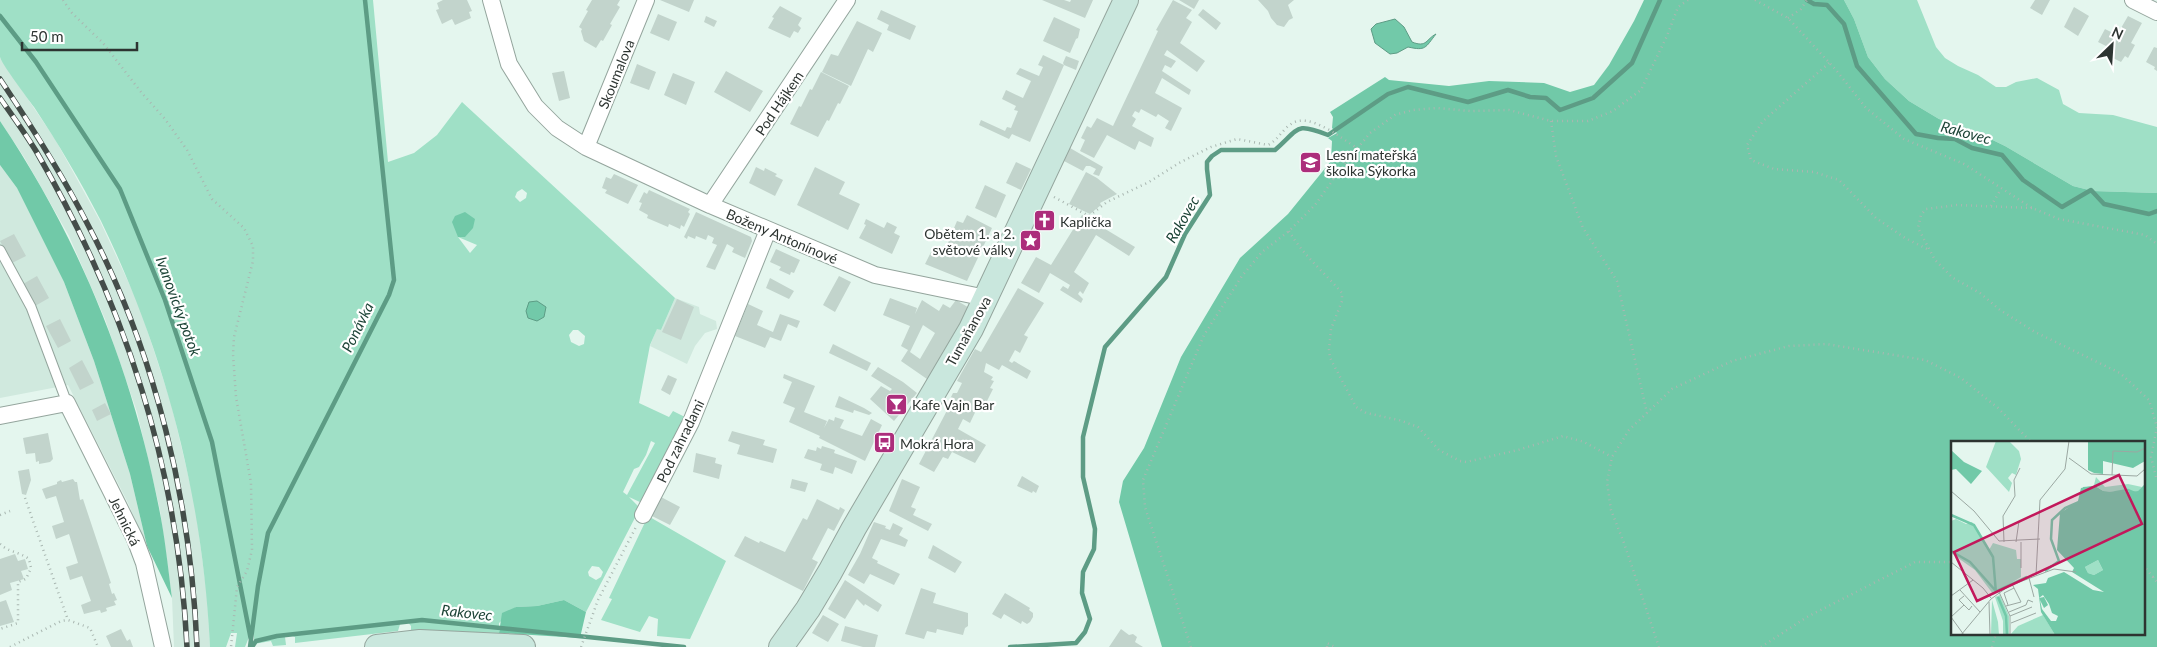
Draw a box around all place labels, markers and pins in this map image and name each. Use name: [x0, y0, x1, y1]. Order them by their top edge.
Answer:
place label: Lesní mateřská školka Sýkorka: [1326, 146, 1417, 179]
school or university icon: Lesní mateřská školka Sýkorka: [1298, 150, 1322, 174]
church icon: Kaplička: [1032, 209, 1056, 233]
place label: Kaplička: [1060, 213, 1111, 230]
place label: Obětem 1. a 2. světové války: [924, 225, 1016, 258]
place icon: Obětem 1. a 2. světové války: [1019, 229, 1043, 253]
bar icon: Kafe Vajn Bar: [884, 392, 908, 416]
place label: Kafe Vajn Bar: [912, 396, 994, 413]
bus stop icon: Mokrá Hora: [872, 431, 896, 455]
place label: Mokrá Hora: [900, 435, 974, 452]

